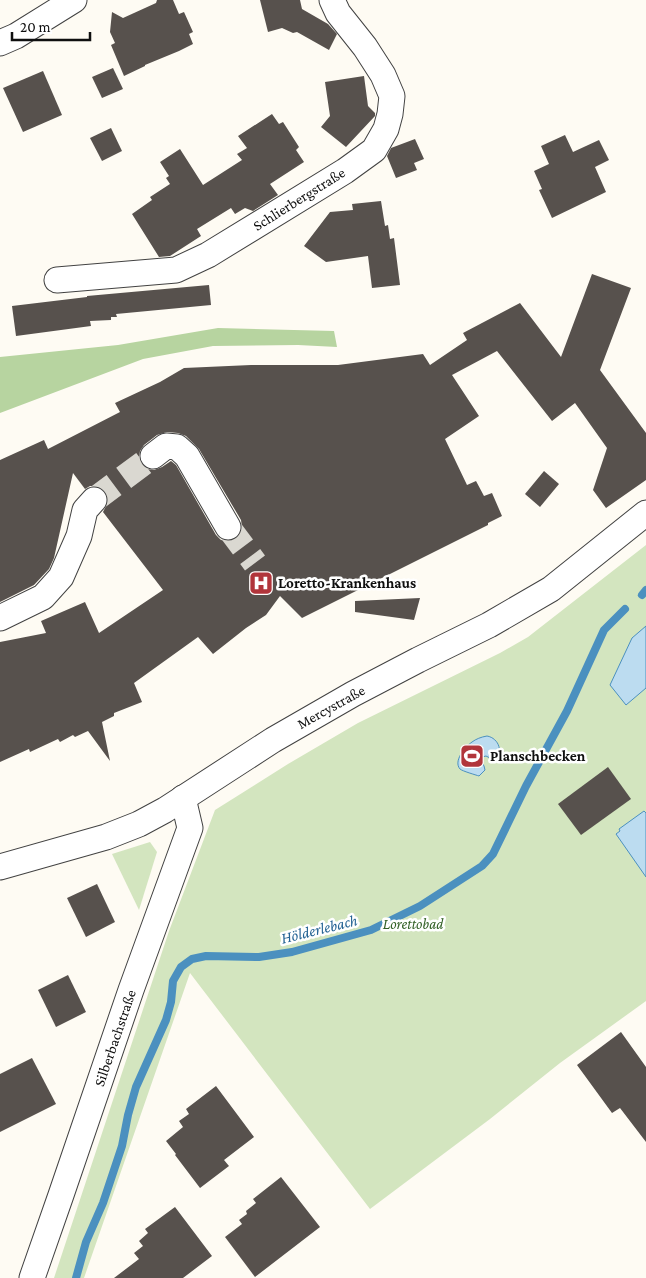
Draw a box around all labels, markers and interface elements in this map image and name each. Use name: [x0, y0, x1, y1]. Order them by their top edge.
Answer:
scale bar: [12, 10, 90, 42]
text: 20 m: [20, 19, 51, 35]
street label: Schlierbergstraße: [250, 164, 349, 235]
hospital icon: Loretto-Krankenhaus: [248, 570, 274, 596]
place label: Loretto-Krankenhaus: [278, 575, 416, 591]
street label: Mercystraße: [294, 682, 368, 733]
sports icon: Planschbecken: [459, 743, 485, 769]
place label: Planschbecken: [490, 748, 586, 764]
water label: Hölderlebach: [279, 911, 359, 947]
park label: Lorettobad: [383, 916, 444, 932]
street label: Silberbachstraße: [91, 987, 139, 1088]

